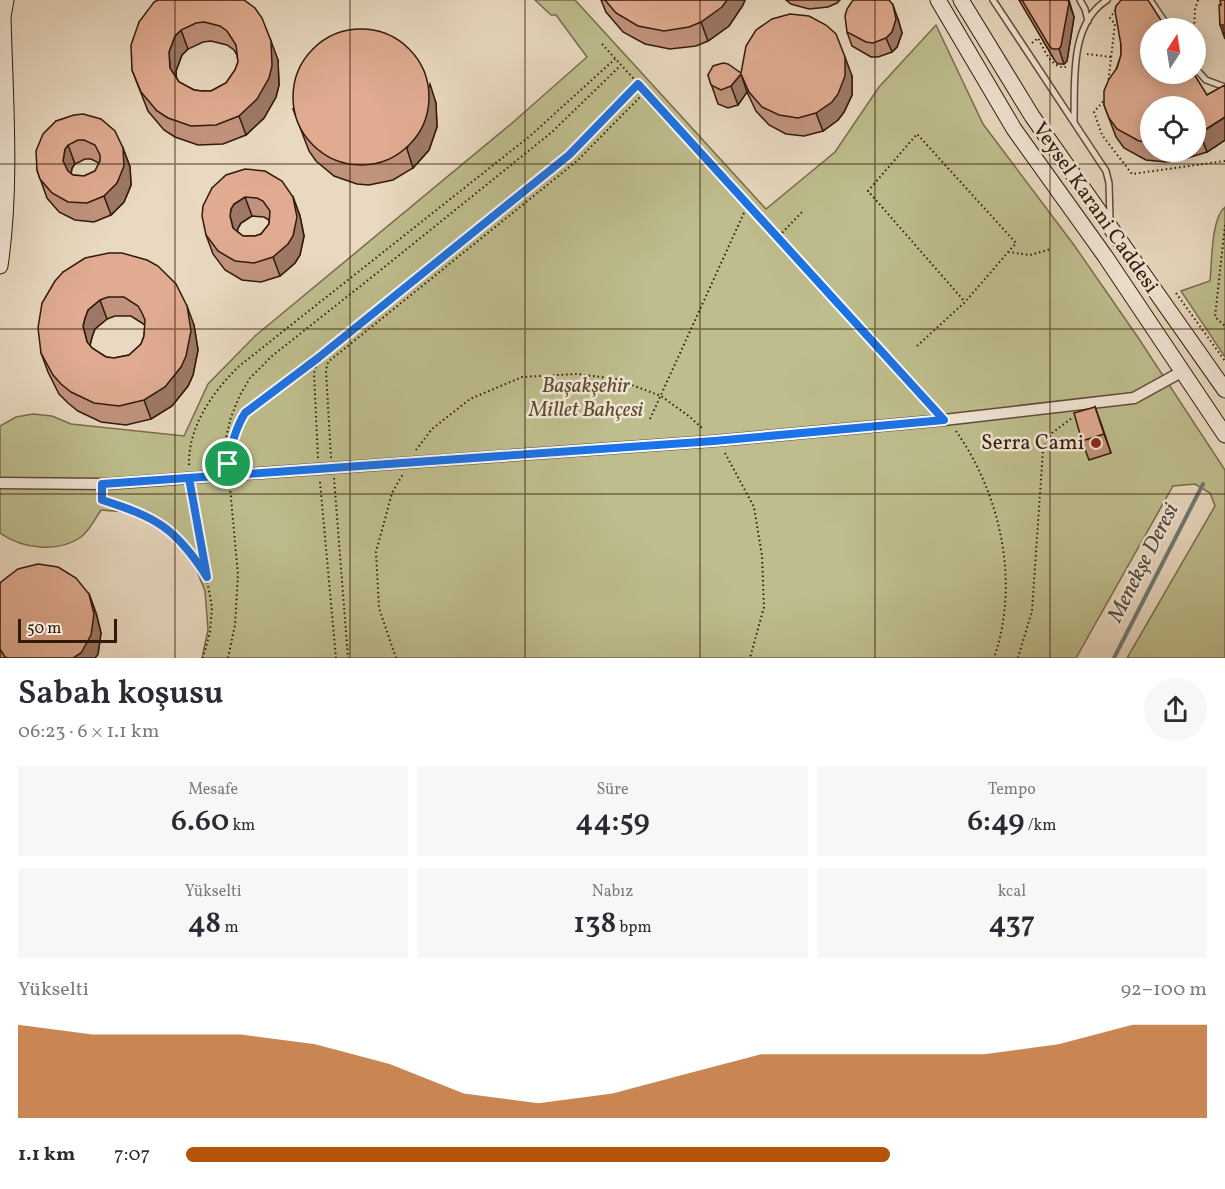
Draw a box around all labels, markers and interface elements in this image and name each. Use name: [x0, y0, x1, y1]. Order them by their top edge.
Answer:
north arrow: [1140, 18, 1206, 84]
map controls: [1140, 18, 1206, 162]
button: locate: [1140, 96, 1206, 162]
street label: Veysel Karani Caddesi: [1025, 117, 1165, 299]
park label: Başakşehir Millet Bahçesi: [528, 372, 644, 425]
place label: Serra Cami: [981, 429, 1084, 458]
marker: Serra Cami: [1089, 436, 1103, 450]
pin: [202, 438, 253, 489]
icon: arrive: [211, 447, 244, 480]
water label: Menekşe Deresi: [1100, 498, 1187, 629]
scale bar: [18, 616, 117, 644]
text: 50 m: [27, 618, 61, 640]
text: Sabah koşusu: [18, 672, 224, 718]
button: share: [1144, 678, 1207, 741]
text: 06:23 · 6 × 1.1 km: [18, 718, 159, 746]
text: Mesafe: [188, 779, 238, 801]
text: Süre: [596, 779, 629, 801]
text: Tempo: [988, 779, 1036, 801]
text: 6.60: [171, 801, 229, 843]
text: 44:59: [575, 801, 650, 843]
text: 6:49: [967, 801, 1025, 843]
text: km: [229, 815, 255, 837]
text: /km: [1025, 815, 1056, 837]
text: Yükselti: [185, 881, 242, 903]
text: Nabız: [592, 881, 633, 903]
text: kcal: [998, 881, 1026, 903]
text: 48: [188, 903, 221, 945]
text: 138: [573, 903, 616, 945]
text: 437: [988, 903, 1035, 945]
text: m: [221, 917, 239, 939]
text: bpm: [616, 917, 652, 939]
text: Yükselti: [18, 976, 89, 1004]
text: 92–100 m: [1121, 976, 1207, 1004]
text: 1.1 km: [18, 1141, 75, 1169]
text: 7:07: [114, 1141, 150, 1169]

